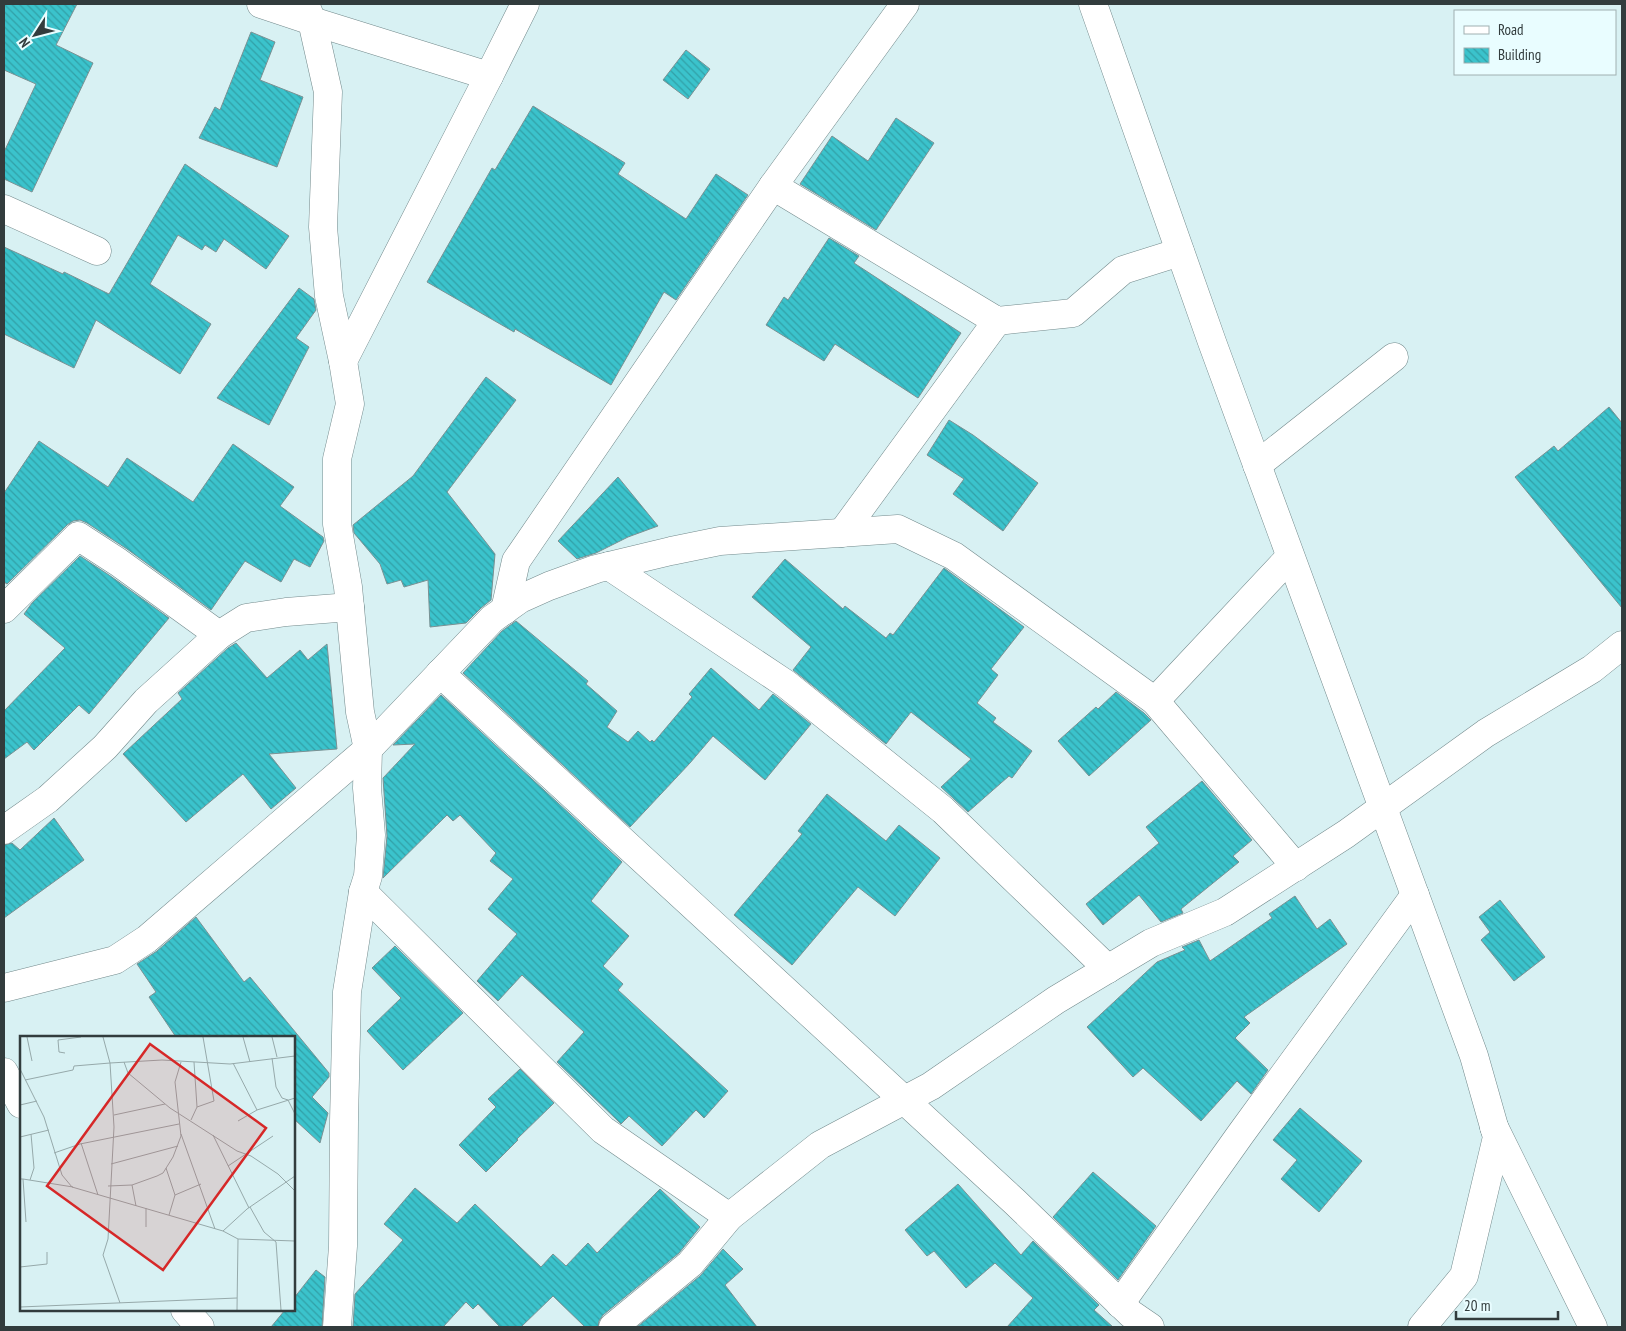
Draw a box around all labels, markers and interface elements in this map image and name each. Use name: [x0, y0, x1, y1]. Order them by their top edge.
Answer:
north arrow: [10, 10, 60, 60]
legend: [1454, 10, 1616, 75]
text: Road: [1498, 20, 1524, 39]
text: N: [15, 34, 34, 51]
text: Building: [1498, 45, 1541, 64]
inset map: [20, 1036, 295, 1311]
scale bar: [1456, 1288, 1558, 1320]
text: 20 m: [1464, 1296, 1490, 1315]

